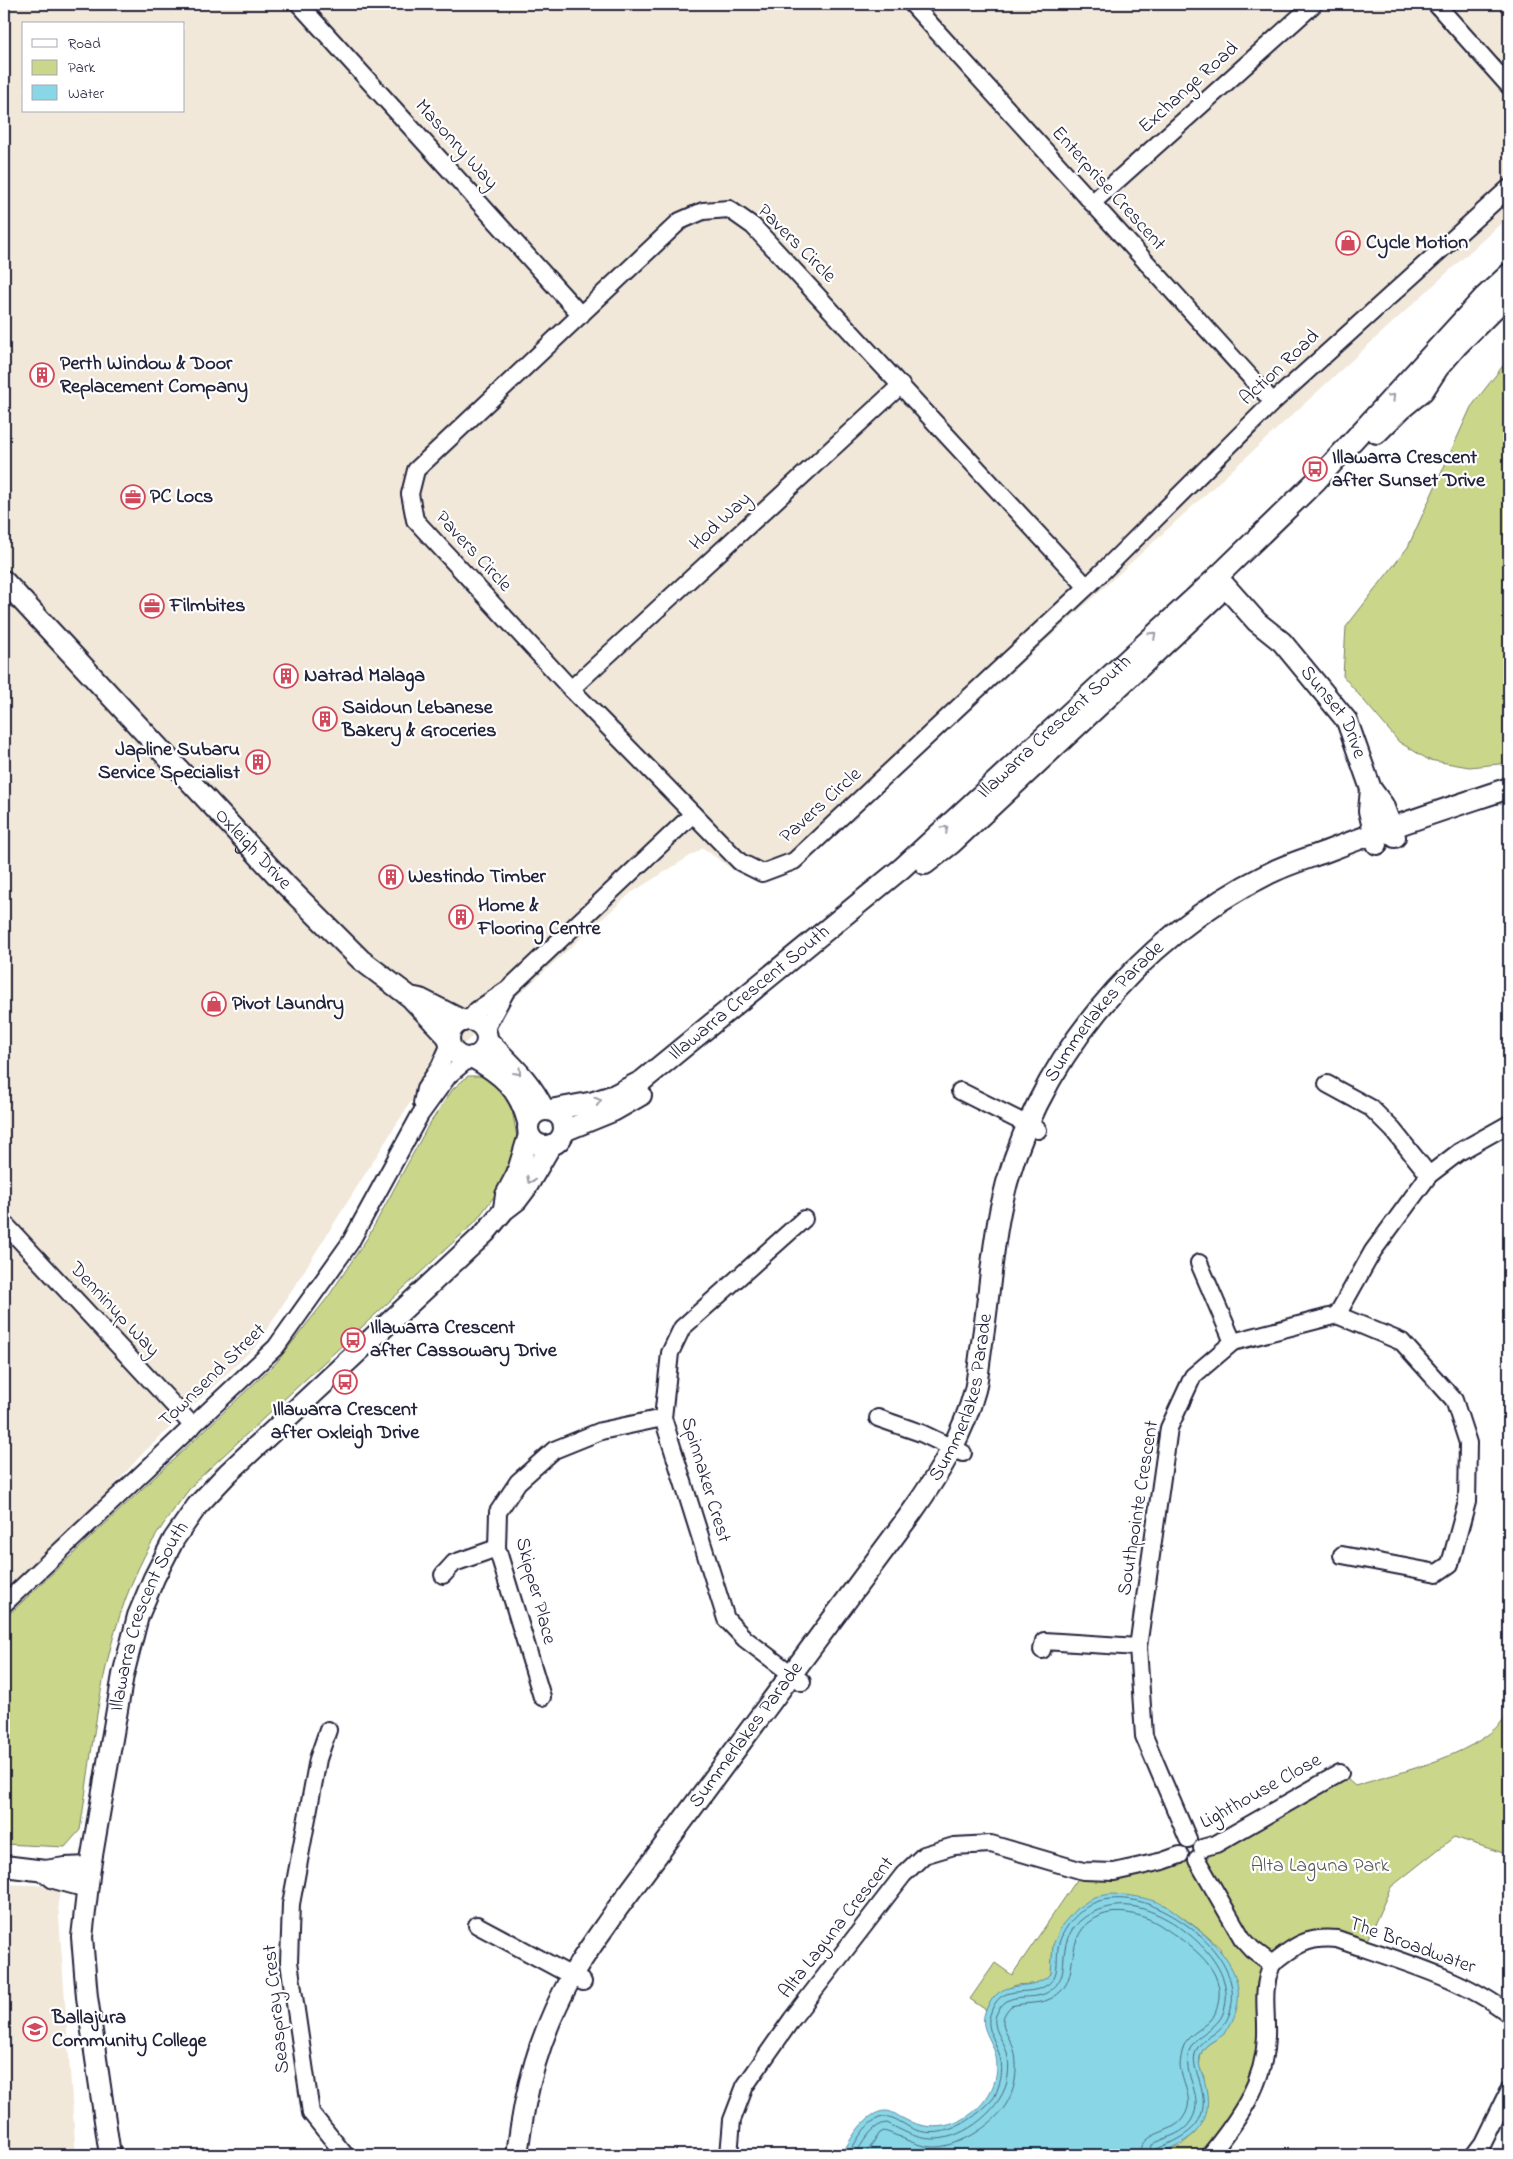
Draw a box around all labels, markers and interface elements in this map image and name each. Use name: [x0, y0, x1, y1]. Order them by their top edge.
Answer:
legend: [22, 22, 185, 112]
text: Road: [68, 33, 101, 55]
street label: Exchange Road: [1132, 35, 1246, 142]
text: Park: [68, 57, 96, 79]
text: Water: [68, 83, 104, 105]
street label: Masonry Way: [407, 93, 505, 197]
street label: Enterprise Crescent: [1044, 120, 1172, 258]
street label: Pavers Circle: [750, 198, 842, 290]
place label: Cycle Motion: [1366, 229, 1468, 259]
shop icon: Cycle Motion: [1335, 230, 1361, 256]
street label: Action Road: [1233, 323, 1327, 413]
place label: Perth Window & Door Replacement Company: [60, 350, 248, 403]
building icon: Perth Window & Door Replacement Company: [29, 362, 55, 388]
one-way arrow: [1386, 393, 1395, 402]
place label: Illawarra Crescent after Sunset Drive: [1332, 444, 1486, 496]
bus stop icon: Illawarra Crescent after Sunset Drive: [1302, 456, 1328, 482]
place label: PC Locs: [150, 483, 213, 512]
office icon: PC Locs: [120, 484, 146, 510]
street label: Hod Way: [683, 486, 759, 558]
street label: Pavers Circle: [428, 505, 518, 599]
place label: Filmbites: [169, 592, 245, 621]
office icon: Filmbites: [139, 593, 165, 619]
one-way arrow: [1148, 632, 1157, 641]
street label: Illawarra Crescent South: [971, 648, 1138, 806]
street label: Sunset Drive: [1293, 659, 1374, 763]
place label: Natrad Malaga: [304, 662, 425, 692]
building icon: Natrad Malaga: [273, 663, 299, 689]
place label: Saidoun Lebanese Bakery & Groceries: [341, 694, 496, 747]
building icon: Saidoun Lebanese Bakery & Groceries: [312, 706, 338, 732]
place label: Japline Subaru Service Specialist: [98, 736, 240, 788]
building icon: Japline Subaru Service Specialist: [245, 749, 271, 775]
street label: Pavers Circle: [773, 761, 869, 851]
street label: Oxleigh Drive: [207, 802, 298, 897]
one-way arrow: [939, 826, 948, 835]
place label: Westindo Timber: [408, 863, 547, 892]
building icon: Westindo Timber: [378, 864, 404, 890]
place label: Home & Flooring Centre: [477, 892, 601, 945]
building icon: Home & Flooring Centre: [448, 904, 474, 930]
street label: Illawarra Crescent South: [662, 918, 836, 1068]
street label: Summerlakes Parade: [1037, 934, 1171, 1088]
place label: Pivot Laundry: [232, 990, 344, 1020]
shop icon: Pivot Laundry: [201, 991, 227, 1017]
one-way arrow: [512, 1067, 521, 1076]
one-way arrow: [593, 1096, 602, 1106]
one-way arrow: [526, 1174, 536, 1183]
street label: Denninup Way: [61, 1255, 166, 1364]
street label: Summerlakes Parade: [922, 1312, 1000, 1487]
place label: Illawarra Crescent after Cassowary Drive: [370, 1314, 558, 1367]
street label: Townsend Street: [153, 1317, 274, 1435]
bus stop icon: Illawarra Crescent after Cassowary Drive: [340, 1327, 366, 1353]
bus stop icon: Illawarra Crescent after Oxleigh Drive: [332, 1369, 358, 1395]
place label: Illawarra Crescent after Oxleigh Drive: [271, 1396, 420, 1449]
street label: Spinnaker Crest: [672, 1414, 738, 1547]
street label: Southpointe Crescent: [1111, 1418, 1167, 1598]
street label: Illawarra Crescent South: [102, 1516, 196, 1714]
street label: Skipper Place: [507, 1534, 563, 1648]
street label: Summerlakes Parade: [682, 1656, 810, 1814]
street label: Lighthouse Close: [1195, 1747, 1327, 1838]
street label: Alta Laguna Crescent: [772, 1851, 903, 2006]
park label: Alta Laguna Park: [1251, 1852, 1390, 1882]
street label: The Broadwater: [1345, 1910, 1480, 1983]
street label: Seaspray Crest: [256, 1943, 298, 2075]
place label: Ballajura Community College: [51, 2004, 208, 2057]
school or university icon: Ballajura Community College: [22, 2016, 48, 2042]

